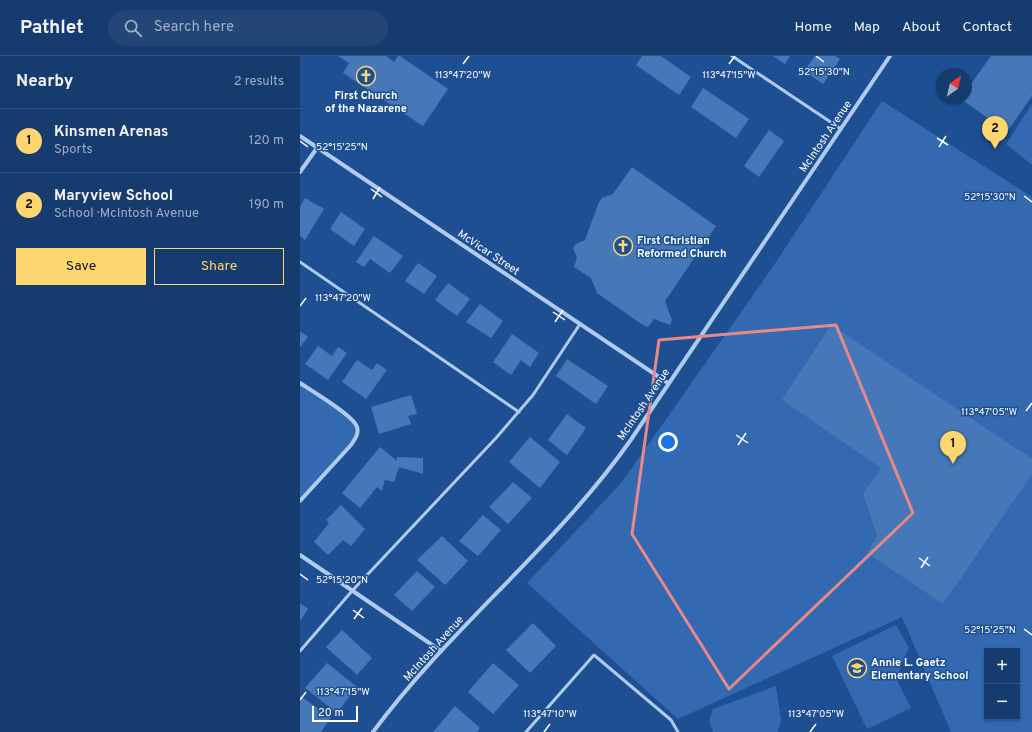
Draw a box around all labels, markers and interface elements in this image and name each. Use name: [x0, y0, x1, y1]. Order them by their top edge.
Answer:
search box: [108, 10, 388, 46]
text: Pathlet: [20, 16, 84, 40]
icon: search: [122, 17, 144, 39]
text: Search here: [154, 18, 234, 37]
text: Home: [795, 19, 832, 36]
text: Map: [854, 19, 880, 36]
text: About: [902, 19, 941, 36]
text: Contact: [963, 19, 1012, 36]
church icon: First Church of the Nazarene: [355, 65, 377, 87]
text: 52°15'30"N: [798, 66, 850, 79]
north arrow: [936, 68, 972, 104]
text: 113°47'20"W: [435, 69, 491, 82]
text: 113°47'15"W: [702, 69, 756, 82]
text: Nearby: [16, 71, 73, 93]
text: 2 results: [234, 74, 284, 90]
place label: First Church of the Nazarene: [325, 89, 407, 116]
street label: McIntosh Avenue: [797, 98, 855, 175]
pin: 2: [982, 116, 1008, 149]
text: Kinsmen Arenas: [54, 123, 168, 142]
text: 1: [26, 133, 32, 149]
text: 120 m: [249, 133, 284, 149]
text: 52°15'25"N: [316, 141, 368, 154]
text: Sports: [54, 142, 93, 158]
text: Maryview School: [54, 187, 173, 206]
text: 52°15'30"N: [964, 191, 1016, 204]
text: 2: [25, 197, 33, 213]
text: 190 m: [249, 197, 284, 213]
text: School · McIntosh Avenue: [54, 206, 199, 222]
street label: McVicar Street: [455, 227, 522, 279]
place label: First Christian Reformed Church: [637, 234, 726, 261]
church icon: First Christian Reformed Church: [612, 235, 634, 257]
button: Save: [16, 248, 146, 285]
button: Share: [154, 248, 284, 285]
text: 113°47'20"W: [315, 292, 371, 305]
street label: McIntosh Avenue: [615, 366, 673, 443]
text: 113°47'05"W: [961, 406, 1017, 419]
pin: 1: [940, 431, 966, 464]
your location: [658, 432, 678, 452]
text: 52°15'20"N: [316, 574, 368, 587]
street label: McIntosh Avenue: [400, 613, 467, 685]
text: 52°15'25"N: [964, 624, 1016, 637]
map controls: [984, 648, 1020, 720]
button: +: [984, 648, 1020, 684]
place label: Annie L. Gaetz Elementary School: [871, 656, 968, 683]
school or university icon: Annie L. Gaetz Elementary School: [846, 657, 868, 679]
button: −: [984, 684, 1020, 720]
text: 113°47'15"W: [316, 686, 370, 699]
scale bar: [312, 704, 358, 723]
text: 20 m: [318, 706, 344, 720]
text: 113°47'10"W: [523, 708, 577, 721]
text: 113°47'05"W: [788, 708, 844, 721]

